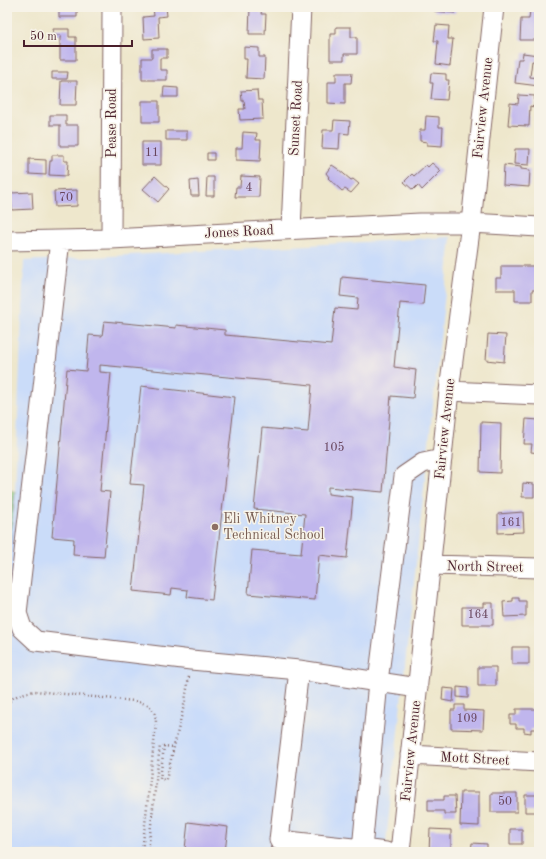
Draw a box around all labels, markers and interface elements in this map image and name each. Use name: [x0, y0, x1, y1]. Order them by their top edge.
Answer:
scale bar: [24, 22, 132, 48]
text: 50 m: [30, 30, 57, 43]
street label: Fairview Avenue: [471, 57, 495, 159]
street label: Sunset Road: [287, 80, 305, 156]
street label: Pease Road: [105, 88, 119, 158]
house number: 11: [145, 147, 159, 159]
house number: 4: [246, 182, 253, 194]
house number: 70: [59, 192, 73, 204]
street label: Jones Road: [204, 223, 274, 241]
street label: Fairview Avenue: [433, 378, 457, 480]
house number: 105: [324, 441, 344, 454]
place label: Eli Whitney Technical School: [223, 512, 325, 542]
house number: 161: [501, 517, 521, 529]
marker: Eli Whitney Technical School: [210, 522, 220, 532]
street label: North Street: [446, 559, 524, 575]
house number: 164: [468, 609, 488, 621]
street label: Fairview Avenue: [399, 700, 423, 802]
house number: 109: [457, 713, 477, 725]
street label: Mott Street: [440, 750, 510, 768]
house number: 50: [498, 795, 512, 808]

